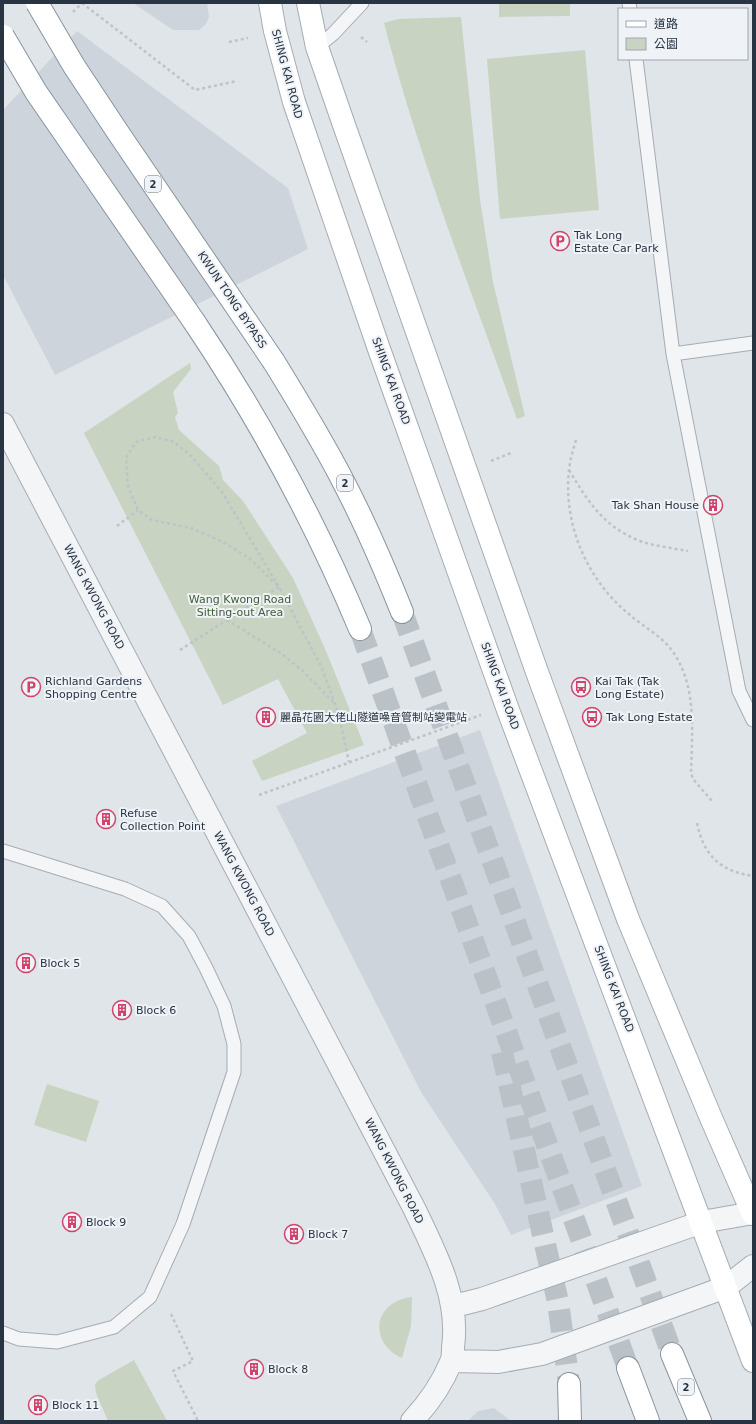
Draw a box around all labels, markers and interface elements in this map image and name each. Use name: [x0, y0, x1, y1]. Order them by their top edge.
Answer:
legend: [618, 8, 748, 60]
text: 道路: [654, 17, 678, 31]
street label: SHING KAI ROAD: [269, 28, 305, 120]
text: 公園: [654, 37, 678, 51]
road number: 2: [145, 176, 161, 192]
place label: Tak Long Estate Car Park: [573, 229, 659, 255]
parking icon: Tak Long Estate Car Park: [549, 230, 571, 252]
street label: KWUN TONG BYPASS: [195, 249, 269, 351]
street label: SHING KAI ROAD: [369, 335, 413, 427]
road number: 2: [337, 475, 353, 491]
building icon: Tak Shan House: [702, 494, 724, 516]
place label: Tak Shan House: [611, 499, 699, 512]
street label: WANG KWONG ROAD: [61, 542, 127, 652]
park label: Wang Kwong Road Sitting-out Area: [189, 593, 291, 619]
street label: SHING KAI ROAD: [478, 640, 522, 732]
place label: Richland Gardens Shopping Centre: [45, 675, 142, 701]
place label: Kai Tak (Tak Long Estate): [595, 675, 664, 701]
parking icon: Richland Gardens Shopping Centre: [20, 676, 42, 698]
bus stop icon: Kai Tak (Tak Long Estate): [570, 676, 592, 698]
building icon: 麗晶花園大佬山隧道噪音管制站變電站: [255, 706, 277, 728]
bus stop icon: Tak Long Estate: [581, 706, 603, 728]
place label: 麗晶花園大佬山隧道噪音管制站變電站: [280, 711, 467, 724]
place label: Tak Long Estate: [605, 711, 693, 724]
place label: Refuse Collection Point: [120, 807, 206, 833]
building icon: Refuse Collection Point: [95, 808, 117, 830]
street label: WANG KWONG ROAD: [211, 829, 277, 939]
street label: SHING KAI ROAD: [591, 944, 637, 1034]
building icon: Block 5: [15, 952, 37, 974]
place label: Block 5: [40, 957, 80, 970]
building icon: Block 6: [111, 999, 133, 1021]
place label: Block 6: [136, 1004, 176, 1017]
street label: WANG KWONG ROAD: [362, 1116, 426, 1226]
building icon: Block 9: [61, 1211, 83, 1233]
place label: Block 9: [86, 1216, 126, 1229]
building icon: Block 7: [283, 1223, 305, 1245]
place label: Block 7: [308, 1228, 348, 1241]
building icon: Block 8: [243, 1358, 265, 1380]
place label: Block 8: [268, 1363, 308, 1376]
road number: 2: [678, 1379, 694, 1395]
building icon: Block 11: [27, 1394, 49, 1416]
place label: Block 11: [52, 1399, 99, 1412]

